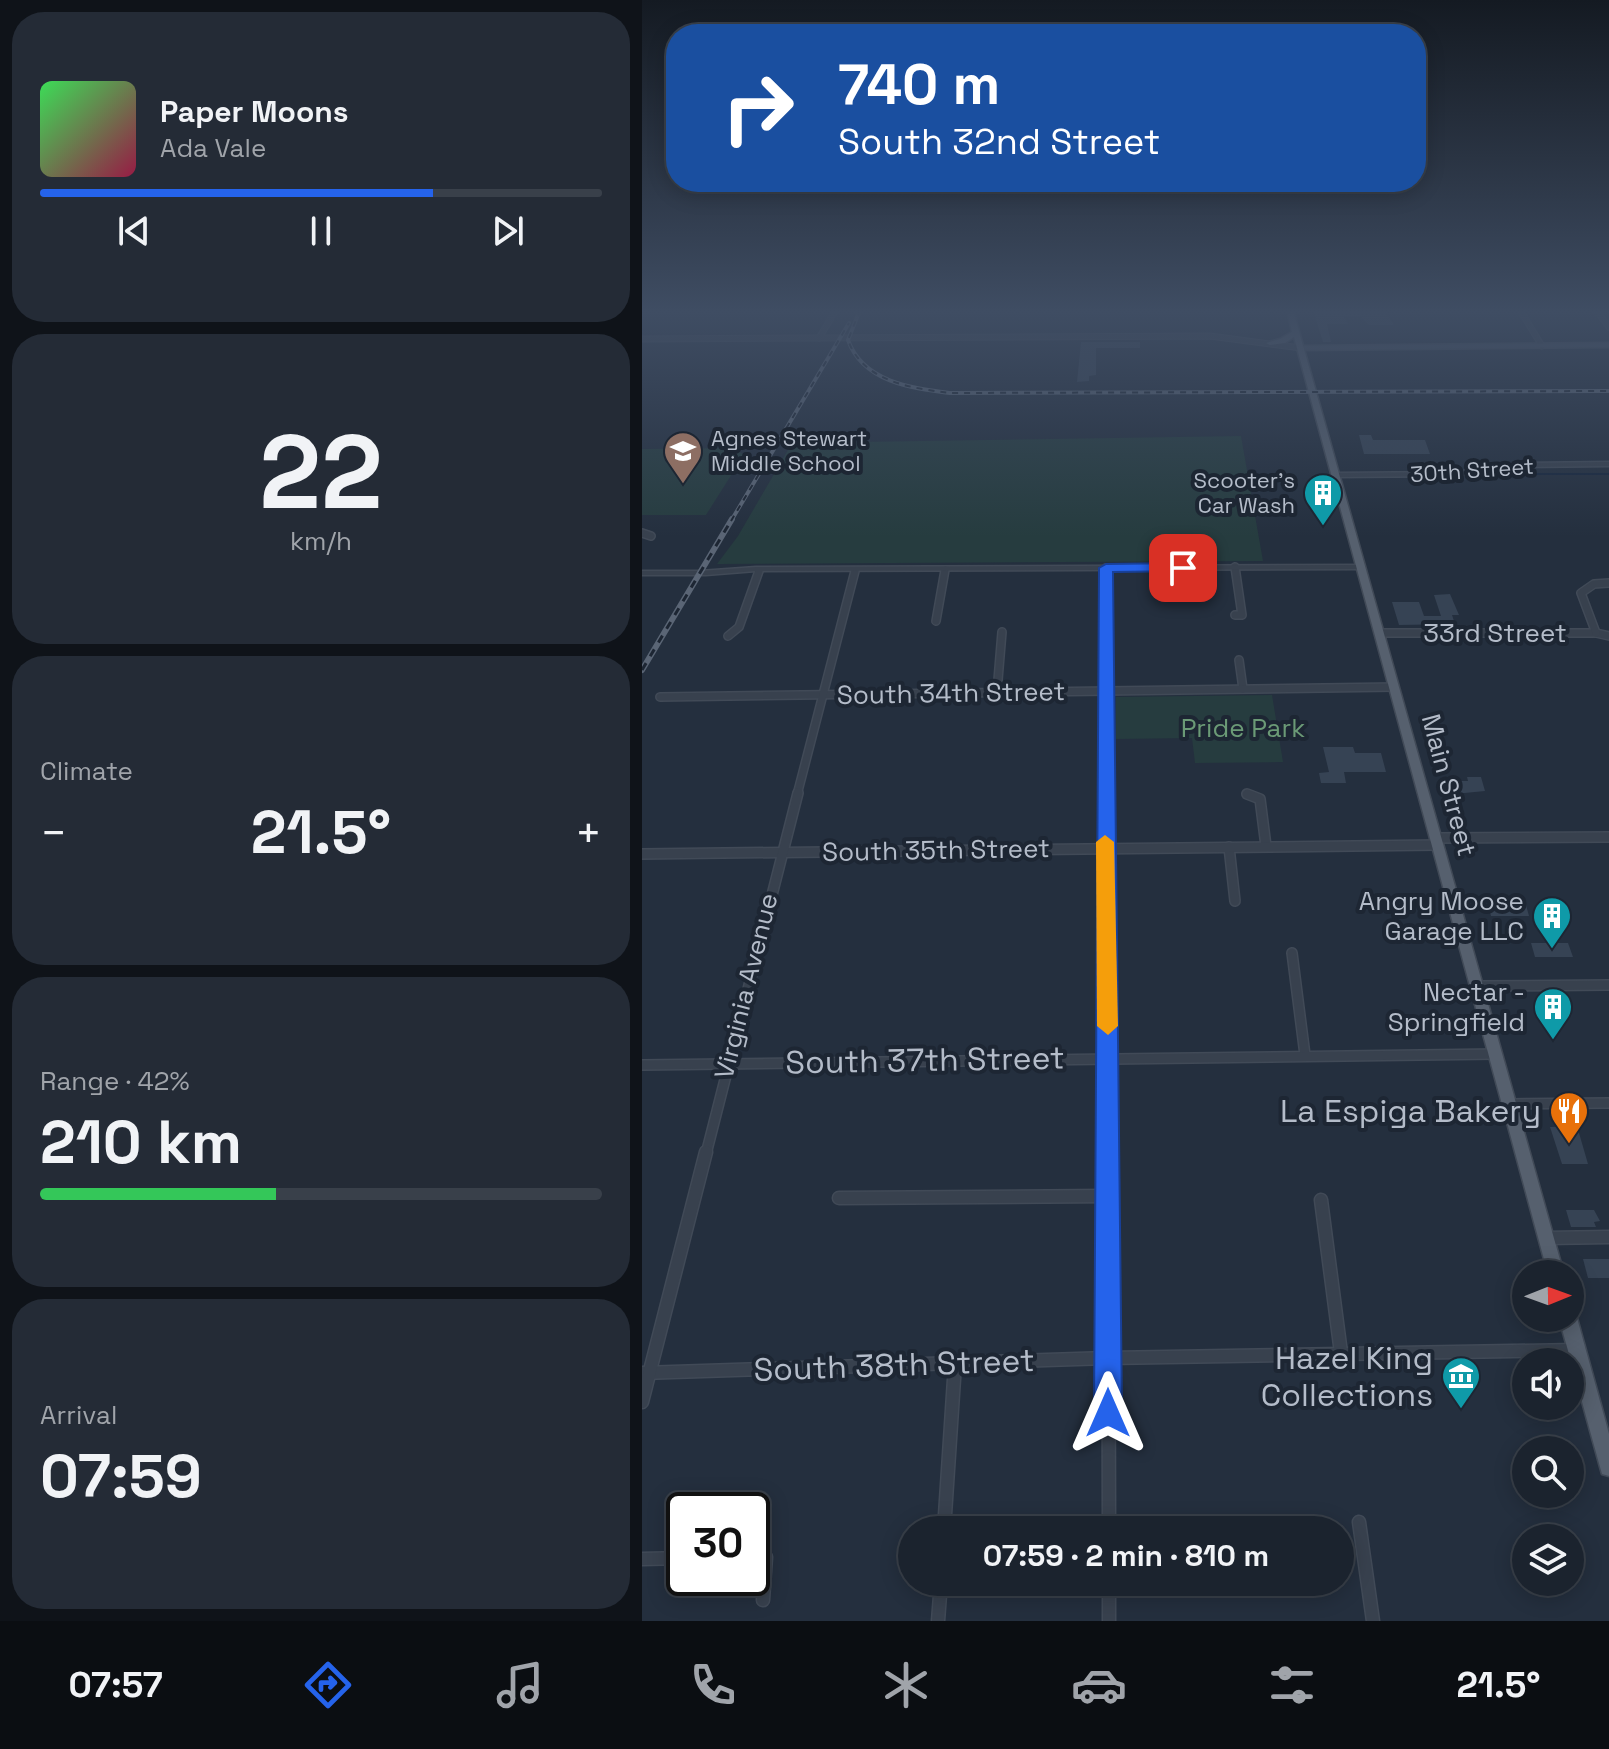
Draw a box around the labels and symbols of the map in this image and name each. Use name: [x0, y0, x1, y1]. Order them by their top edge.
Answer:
place label: Agnes Stewart Middle School: [711, 424, 867, 477]
school or university icon: Agnes Stewart Middle School: [662, 430, 704, 485]
street label: 30th Street: [1409, 452, 1535, 488]
place label: Scooter’s Car Wash: [1194, 466, 1295, 519]
building icon: Scooter’s Car Wash: [1302, 472, 1344, 527]
pin: [1149, 534, 1217, 602]
street label: 33rd Street: [1423, 616, 1567, 650]
street label: South 34th Street: [836, 674, 1066, 712]
street label: Main Street: [1414, 710, 1484, 860]
park label: Pride Park: [1181, 711, 1305, 745]
street label: South 35th Street: [822, 831, 1050, 869]
place label: Angry Moose Garage LLC: [1359, 884, 1524, 948]
street label: Virginia Avenue: [706, 890, 786, 1082]
building icon: Angry Moose Garage LLC: [1531, 895, 1573, 950]
place label: Nectar - Springfield: [1388, 975, 1525, 1039]
building icon: Nectar - Springfield: [1532, 986, 1574, 1041]
street label: South 37th Street: [785, 1038, 1065, 1082]
restaurant icon: La Espiga Bakery: [1548, 1090, 1590, 1145]
place label: La Espiga Bakery: [1280, 1091, 1541, 1131]
north arrow: [1512, 1260, 1584, 1332]
place label: Hazel King Collections: [1261, 1338, 1433, 1415]
street label: South 38th Street: [753, 1340, 1035, 1390]
museum icon: Hazel King Collections: [1440, 1355, 1482, 1410]
position arrow: [1066, 1371, 1150, 1455]
speed limit sign: 30: [666, 1492, 770, 1596]

